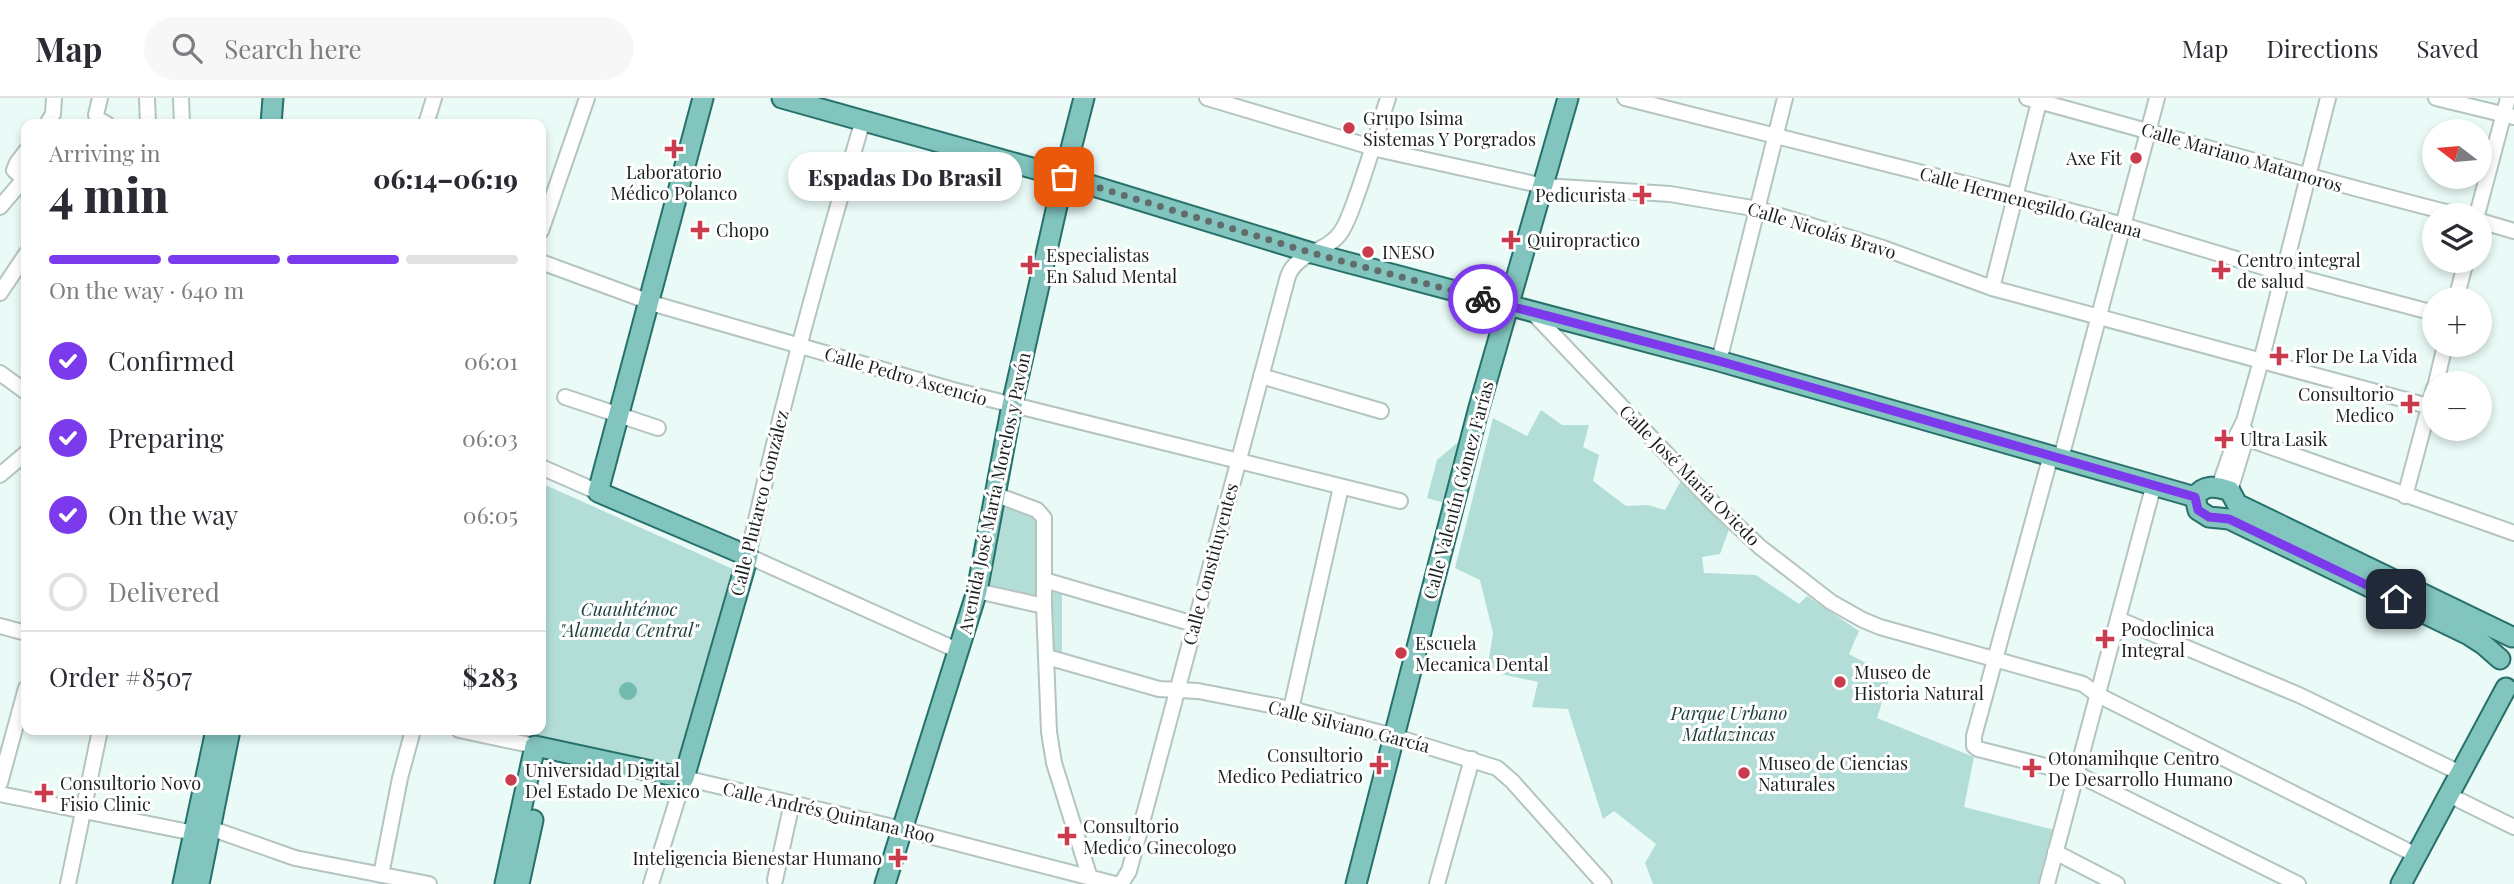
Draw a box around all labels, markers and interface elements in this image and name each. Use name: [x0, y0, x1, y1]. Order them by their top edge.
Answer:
search box: [144, 17, 634, 80]
text: Map: [35, 26, 102, 70]
icon: search: [168, 29, 206, 67]
text: Search here: [224, 31, 362, 66]
text: Map: [2182, 32, 2228, 64]
text: Directions: [2266, 32, 2379, 64]
text: Saved: [2417, 32, 2479, 64]
place label: Grupo Isima Sistemas Y Porgrados: [1363, 106, 1536, 151]
street label: Calle Mariano Matamoros: [2139, 117, 2345, 197]
north arrow: [2422, 119, 2492, 189]
map controls: [2422, 119, 2492, 441]
marker: Grupo Isima Sistemas Y Porgrados: [1341, 120, 1357, 136]
text: Arriving in: [49, 137, 161, 168]
marker: Laboratorio Médico Polanco: [664, 139, 684, 159]
place label: Axe Fit: [2065, 146, 2123, 170]
pin: [1034, 147, 1094, 207]
marker: Axe Fit: [2128, 150, 2144, 166]
callout: Espadas Do Brasil: [788, 153, 1022, 202]
icon: bag: [1045, 158, 1083, 196]
place label: Laboratorio Médico Polanco: [611, 160, 738, 205]
text: 06:14–06:19: [373, 161, 518, 196]
text: Espadas Do Brasil: [808, 161, 1002, 192]
street label: Calle Hermenegildo Galeana: [1917, 161, 2145, 243]
text: 4 min: [49, 163, 169, 225]
place label: Pedicurista: [1535, 183, 1626, 207]
marker: Pedicurista: [1632, 185, 1652, 205]
street label: Calle Nicolás Bravo: [1745, 196, 1899, 264]
button: layers: [2422, 203, 2492, 273]
place label: Chopo: [716, 218, 769, 242]
marker: Chopo: [690, 220, 710, 240]
place label: Quiropractico: [1527, 228, 1640, 252]
marker: Quiropractico: [1501, 230, 1521, 250]
place label: INESO: [1382, 240, 1435, 264]
place label: Especialistas En Salud Mental: [1046, 243, 1177, 288]
marker: INESO: [1360, 244, 1376, 260]
place label: Centro integral de salud: [2237, 248, 2361, 293]
marker: Especialistas En Salud Mental: [1020, 255, 1040, 275]
marker: Centro integral de salud: [2211, 260, 2231, 280]
courier: [1448, 264, 1518, 334]
text: On the way · 640 m: [49, 274, 244, 305]
icon: bike: [1464, 280, 1502, 318]
button: +: [2422, 287, 2492, 357]
street label: Calle Pedro Ascencio: [822, 341, 990, 411]
icon: check: [49, 342, 87, 380]
text: Confirmed: [108, 343, 235, 378]
place label: Flor De La Vida: [2295, 344, 2417, 368]
text: 06:01: [464, 345, 518, 376]
marker: Flor De La Vida: [2269, 346, 2289, 366]
street label: Avenida José María Morelos y Pavón: [952, 350, 1036, 637]
button: −: [2422, 371, 2492, 441]
street label: Calle Valentín Gómez Farías: [1417, 378, 1499, 602]
place label: Consultorio Medico: [2298, 382, 2394, 427]
marker: Consultorio Medico: [2400, 394, 2420, 414]
street label: Calle José María Oviedo: [1614, 399, 1766, 551]
street label: Calle Plutarco González: [724, 408, 794, 598]
icon: check: [49, 419, 87, 457]
text: Preparing: [108, 420, 224, 455]
text: 06:03: [462, 422, 518, 453]
place label: Ultra Lasik: [2240, 427, 2328, 451]
marker: Ultra Lasik: [2214, 429, 2234, 449]
street label: Calle Constituyentes: [1177, 480, 1243, 648]
icon: check: [49, 496, 87, 534]
text: On the way: [108, 497, 238, 532]
text: 06:05: [463, 499, 518, 530]
pin: [2366, 569, 2426, 629]
text: Delivered: [108, 574, 220, 609]
icon: home: [2377, 580, 2415, 618]
park label: Cuauhtémoc "Alameda Central": [559, 597, 700, 642]
place label: Podoclinica Integral: [2121, 617, 2214, 662]
marker: Podoclinica Integral: [2095, 629, 2115, 649]
place label: Escuela Mecanica Dental: [1415, 631, 1549, 676]
marker: Escuela Mecanica Dental: [1393, 645, 1409, 661]
text: Order #8507: [49, 659, 192, 694]
text: $283: [463, 659, 518, 694]
place label: Museo de Historia Natural: [1854, 660, 1984, 705]
marker: Museo de Historia Natural: [1832, 674, 1848, 690]
street label: Calle Silviano García: [1266, 694, 1432, 758]
park label: Parque Urbano Matlazincas: [1670, 701, 1787, 746]
place label: Consultorio Medico Pediatrico: [1217, 743, 1363, 788]
place label: Otonamihque Centro De Desarrollo Humano: [2048, 746, 2233, 791]
place label: Museo de Ciencias Naturales: [1758, 751, 1908, 796]
marker: Consultorio Medico Pediatrico: [1369, 755, 1389, 775]
place label: Universidad Digital Del Estado De Mexico: [525, 758, 700, 803]
marker: Otonamihque Centro De Desarrollo Humano: [2022, 758, 2042, 778]
marker: Museo de Ciencias Naturales: [1736, 765, 1752, 781]
place label: Consultorio Novo Fisio Clinic: [60, 771, 201, 816]
marker: Universidad Digital Del Estado De Mexico: [503, 772, 519, 788]
street label: Calle Andrés Quintana Roo: [721, 776, 937, 848]
marker: Consultorio Novo Fisio Clinic: [34, 783, 54, 803]
place label: Consultorio Medico Ginecologo: [1083, 814, 1237, 859]
marker: Consultorio Medico Ginecologo: [1057, 826, 1077, 846]
place label: Inteligencia Bienestar Humano: [633, 846, 882, 870]
marker: Inteligencia Bienestar Humano: [888, 848, 908, 868]

